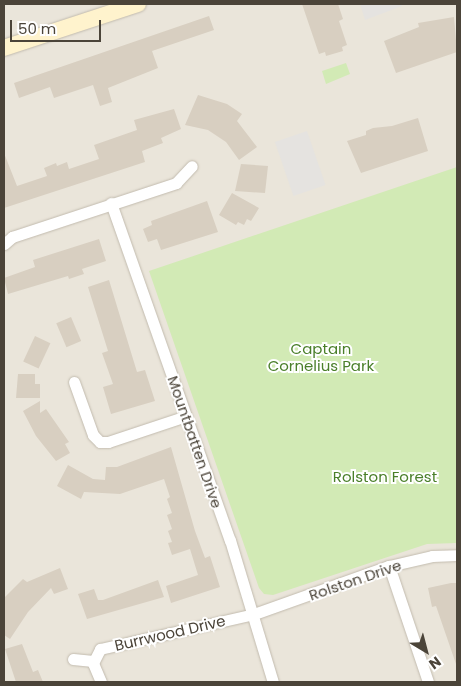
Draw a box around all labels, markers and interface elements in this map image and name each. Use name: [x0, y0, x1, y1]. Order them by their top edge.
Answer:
scale bar: [12, 10, 104, 42]
text: 50 m: [18, 18, 56, 39]
park label: Captain Cornelius Park: [268, 339, 374, 374]
street label: Mountbatten Drive: [164, 373, 226, 511]
park label: Rolston Forest: [333, 468, 437, 486]
street label: Rolston Drive: [306, 556, 404, 604]
street label: Burrwood Drive: [113, 611, 227, 655]
north arrow: [401, 626, 451, 676]
text: N: [425, 652, 445, 674]

